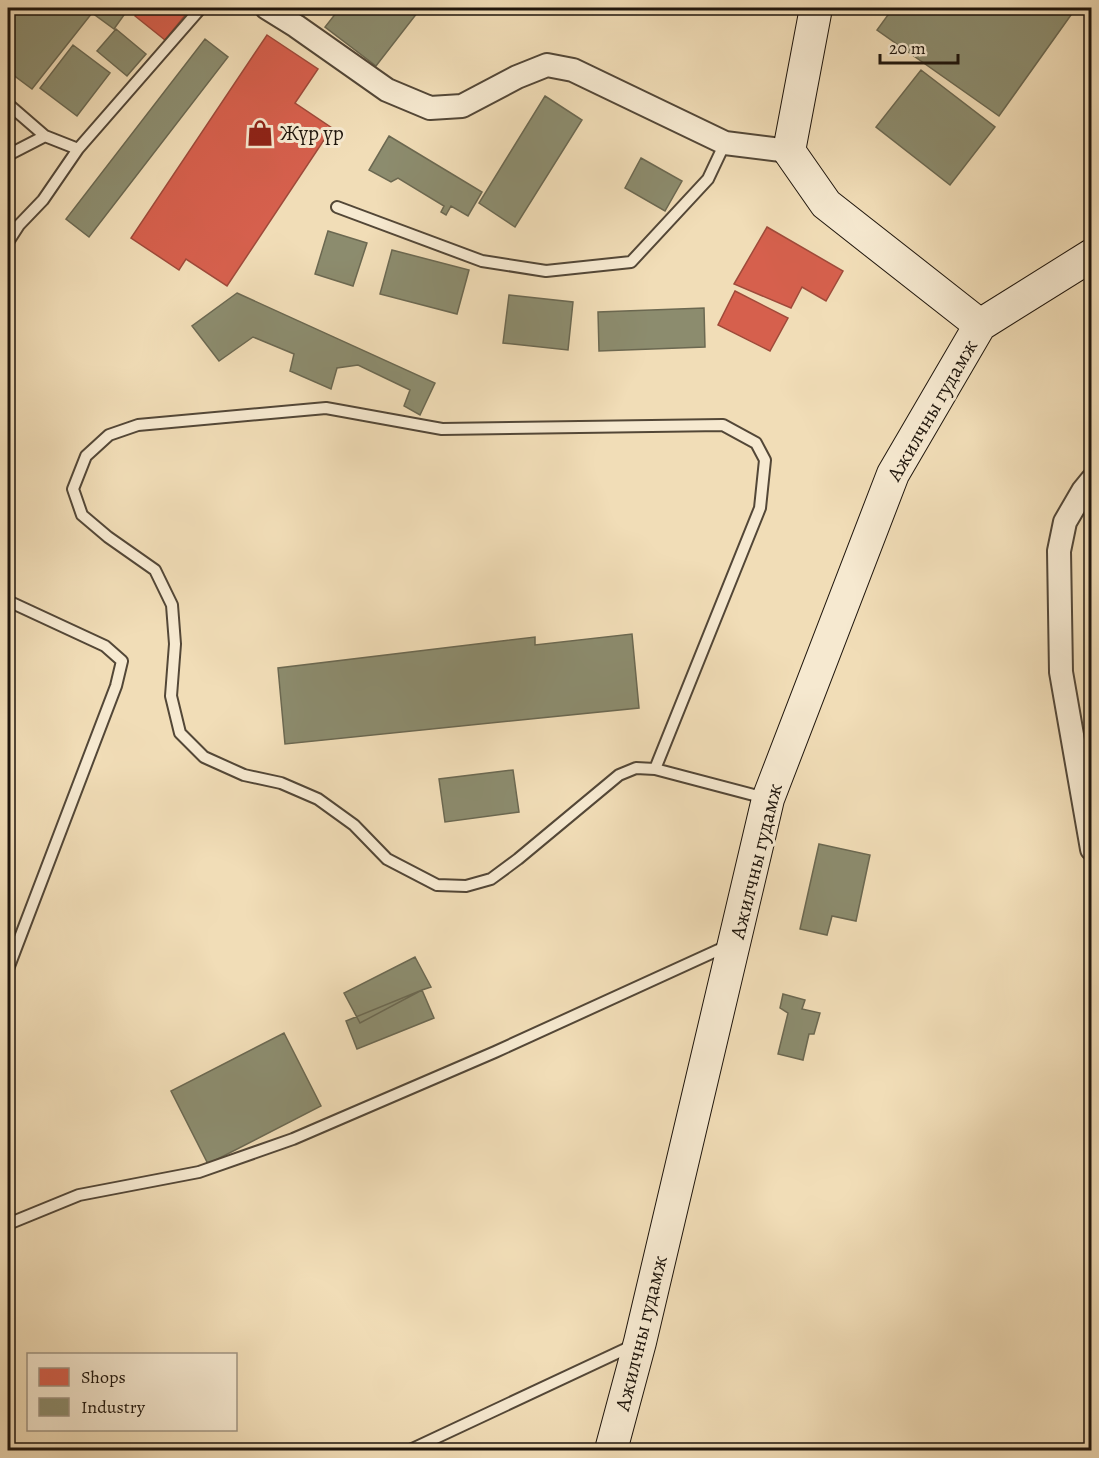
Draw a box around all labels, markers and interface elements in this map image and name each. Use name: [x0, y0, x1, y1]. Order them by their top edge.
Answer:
scale bar: [880, 27, 958, 65]
text: 20 m: [889, 36, 926, 60]
shop icon: Жүр үр: [245, 118, 275, 148]
place label: Жүр үр: [280, 119, 344, 147]
street label: Ажилчны гудамж: [880, 334, 984, 487]
street label: Ажилчны гудамж: [723, 780, 789, 943]
street label: Ажилчны гудамж: [608, 1252, 674, 1415]
legend: [27, 1353, 237, 1431]
text: Shops: [81, 1365, 126, 1389]
text: Industry: [81, 1395, 146, 1419]

